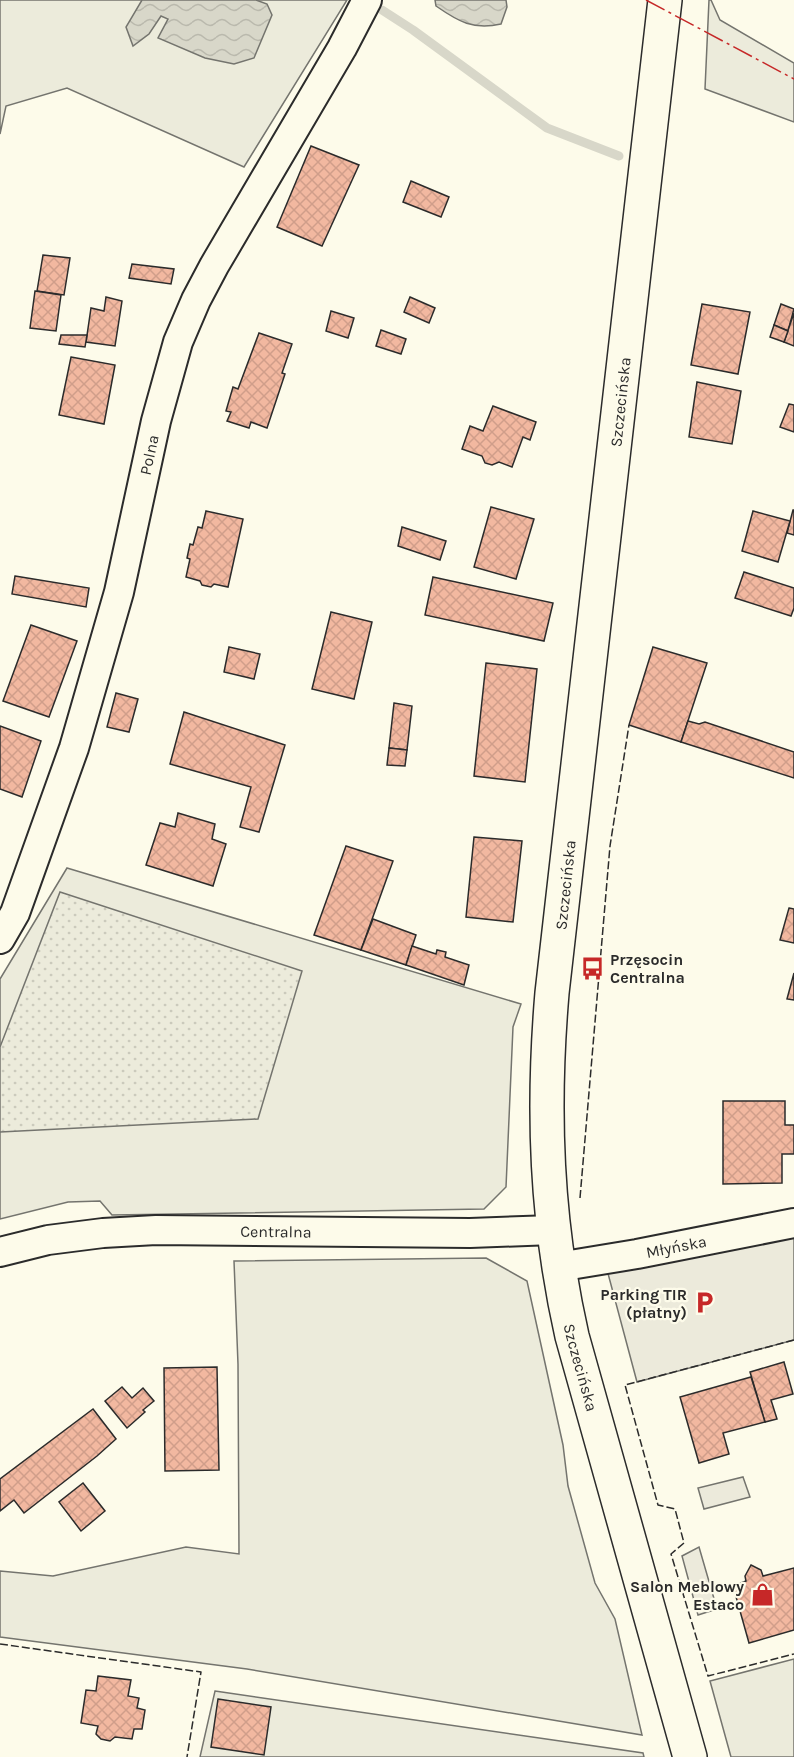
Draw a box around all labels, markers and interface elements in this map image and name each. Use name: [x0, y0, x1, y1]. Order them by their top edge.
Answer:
street label: Szczecińska: [606, 356, 635, 448]
street label: Polna: [136, 433, 163, 477]
street label: Szczecińska: [551, 839, 580, 931]
place label: Przęsocin Centralna: [610, 950, 685, 987]
bus stop icon: Przęsocin Centralna: [579, 955, 605, 981]
street label: Centralna: [240, 1222, 312, 1241]
street label: Młyńska: [644, 1231, 708, 1262]
place label: Parking TIR (płatny): [600, 1285, 687, 1322]
parking icon: Parking TIR (płatny): [692, 1290, 718, 1316]
street label: Szczecińska: [560, 1322, 602, 1414]
place label: Salon Meblowy Estaco: [630, 1577, 744, 1614]
shop icon: Salon Meblowy Estaco: [749, 1582, 775, 1608]

